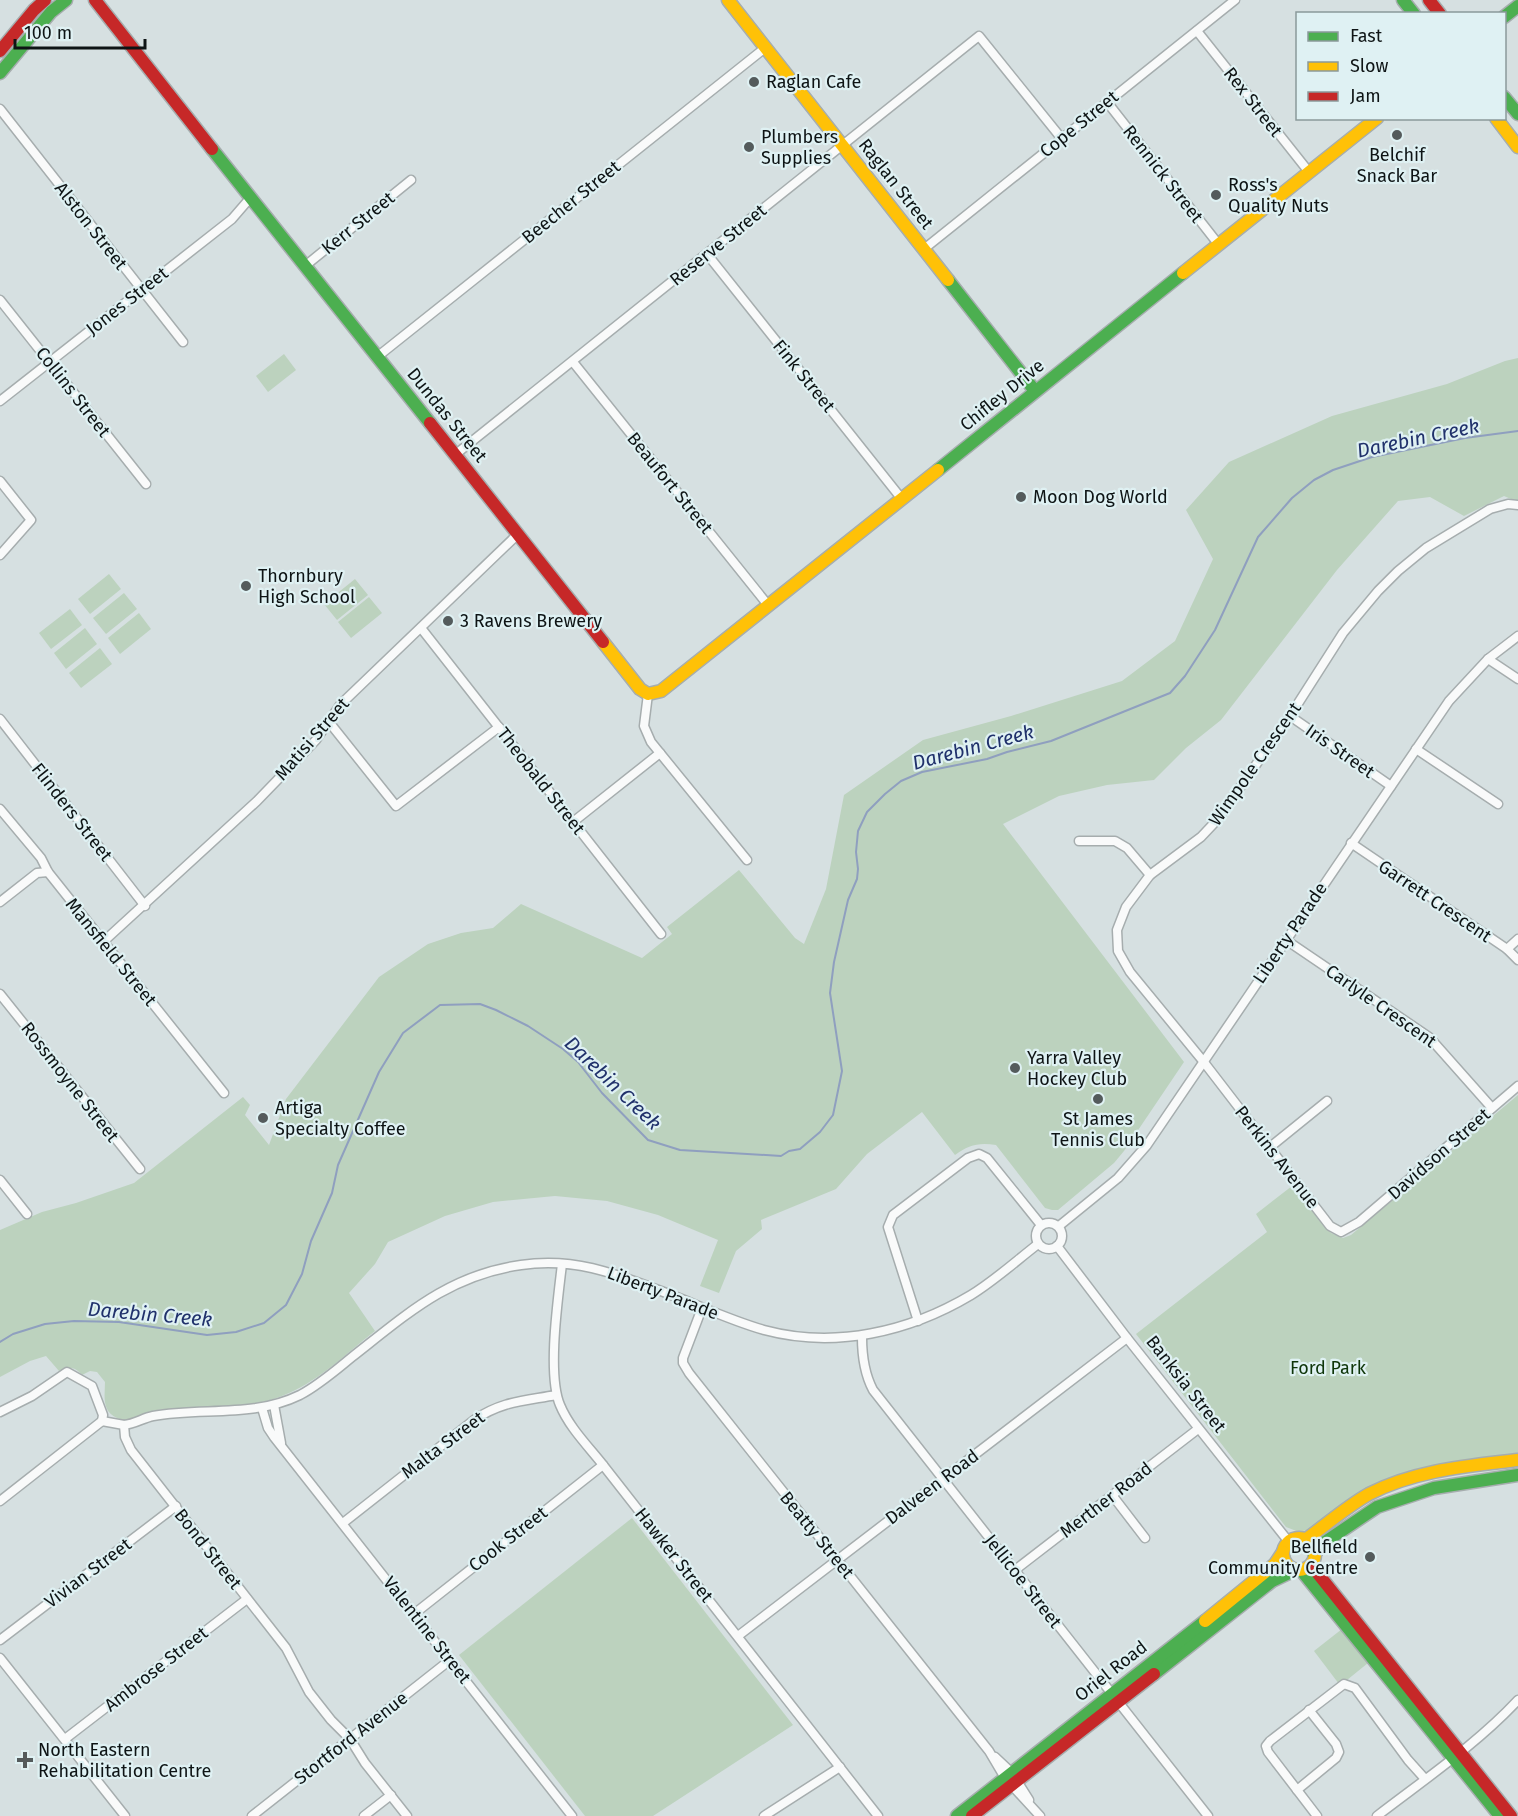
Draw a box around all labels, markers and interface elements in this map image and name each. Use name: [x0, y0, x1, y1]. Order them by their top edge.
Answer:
scale bar: [15, 12, 146, 50]
legend: [1296, 12, 1506, 120]
text: 100 m: [24, 22, 72, 44]
text: Fast: [1350, 25, 1383, 47]
text: Slow: [1350, 55, 1389, 77]
street label: Rex Street: [1219, 63, 1287, 142]
place label: Raglan Cafe: [766, 71, 861, 93]
marker: Raglan Cafe: [747, 75, 761, 89]
street label: Cope Street: [1035, 85, 1123, 162]
text: Jam: [1350, 85, 1381, 107]
street label: Rennick Street: [1118, 121, 1208, 228]
place label: Plumbers Supplies: [761, 126, 838, 169]
marker: Belchif Snack Bar: [1390, 128, 1404, 142]
street label: Raglan Street: [854, 134, 938, 234]
marker: Plumbers Supplies: [742, 140, 756, 154]
place label: Belchif Snack Bar: [1357, 144, 1437, 187]
street label: Beecher Street: [517, 155, 625, 248]
place label: Ross's Quality Nuts: [1228, 174, 1329, 217]
street label: Alston Street: [50, 178, 132, 274]
street label: Kerr Street: [317, 187, 399, 259]
marker: Ross's Quality Nuts: [1209, 188, 1223, 202]
street label: Reserve Street: [665, 199, 771, 291]
street label: Jones Street: [81, 262, 173, 340]
street label: Fink Street: [768, 335, 840, 417]
street label: Collins Street: [31, 343, 115, 442]
street label: Chifley Drive: [956, 354, 1048, 436]
street label: Dundas Street: [402, 363, 492, 467]
water label: Darebin Creek: [1354, 413, 1482, 463]
street label: Beaufort Street: [622, 428, 718, 539]
place label: Moon Dog World: [1033, 486, 1168, 508]
marker: Moon Dog World: [1014, 490, 1028, 504]
place label: Thornbury High School: [258, 565, 355, 608]
marker: Thornbury High School: [239, 579, 253, 593]
place label: 3 Ravens Brewery: [460, 610, 602, 632]
marker: 3 Ravens Brewery: [441, 614, 455, 628]
street label: Matisi Street: [270, 693, 354, 785]
street label: Wimpole Crescent: [1204, 698, 1306, 830]
water label: Darebin Creek: [910, 719, 1036, 775]
street label: Iris Street: [1301, 719, 1379, 783]
street label: Theobald Street: [492, 723, 590, 839]
street label: Flinders Street: [27, 758, 118, 866]
street label: Garrett Crescent: [1374, 855, 1496, 947]
street label: Liberty Parade: [1248, 878, 1332, 988]
street label: Mansfield Street: [61, 894, 162, 1011]
street label: Carlyle Crescent: [1321, 960, 1441, 1053]
street label: Rossmoyne Street: [16, 1018, 124, 1147]
water label: Darebin Creek: [560, 1031, 666, 1135]
place label: Yarra Valley Hockey Club: [1027, 1047, 1127, 1090]
marker: Yarra Valley Hockey Club: [1008, 1061, 1022, 1075]
marker: St James Tennis Club: [1091, 1092, 1105, 1106]
place label: Artiga Specialty Coffee: [275, 1097, 406, 1140]
street label: Perkins Avenue: [1230, 1101, 1324, 1213]
street label: Davidson Street: [1383, 1103, 1495, 1205]
place label: St James Tennis Club: [1051, 1108, 1145, 1151]
marker: Artiga Specialty Coffee: [256, 1111, 270, 1125]
street label: Liberty Parade: [604, 1262, 722, 1324]
water label: Darebin Creek: [87, 1297, 213, 1331]
street label: Banksia Street: [1141, 1331, 1231, 1437]
park label: Ford Park: [1290, 1357, 1367, 1379]
street label: Malta Street: [397, 1406, 489, 1483]
street label: Dalveen Road: [881, 1445, 983, 1529]
street label: Merther Road: [1056, 1457, 1156, 1543]
street label: Beatty Street: [775, 1487, 859, 1583]
street label: Cook Street: [464, 1501, 552, 1576]
street label: Hawker Street: [630, 1503, 718, 1607]
street label: Bond Street: [170, 1504, 247, 1594]
street label: Jellicoe Street: [980, 1530, 1067, 1633]
street label: Vivian Street: [40, 1533, 136, 1613]
place label: Bellfield Community Centre: [1208, 1536, 1358, 1579]
marker: Bellfield Community Centre: [1363, 1550, 1377, 1564]
street label: Valentine Street: [378, 1572, 476, 1688]
street label: Ambrose Street: [100, 1621, 212, 1716]
street label: Oriel Road: [1070, 1636, 1152, 1706]
street label: Stortford Avenue: [290, 1687, 412, 1789]
place label: North Eastern Rehabilitation Centre: [38, 1739, 211, 1782]
marker: North Eastern Rehabilitation Centre: [16, 1751, 34, 1769]

